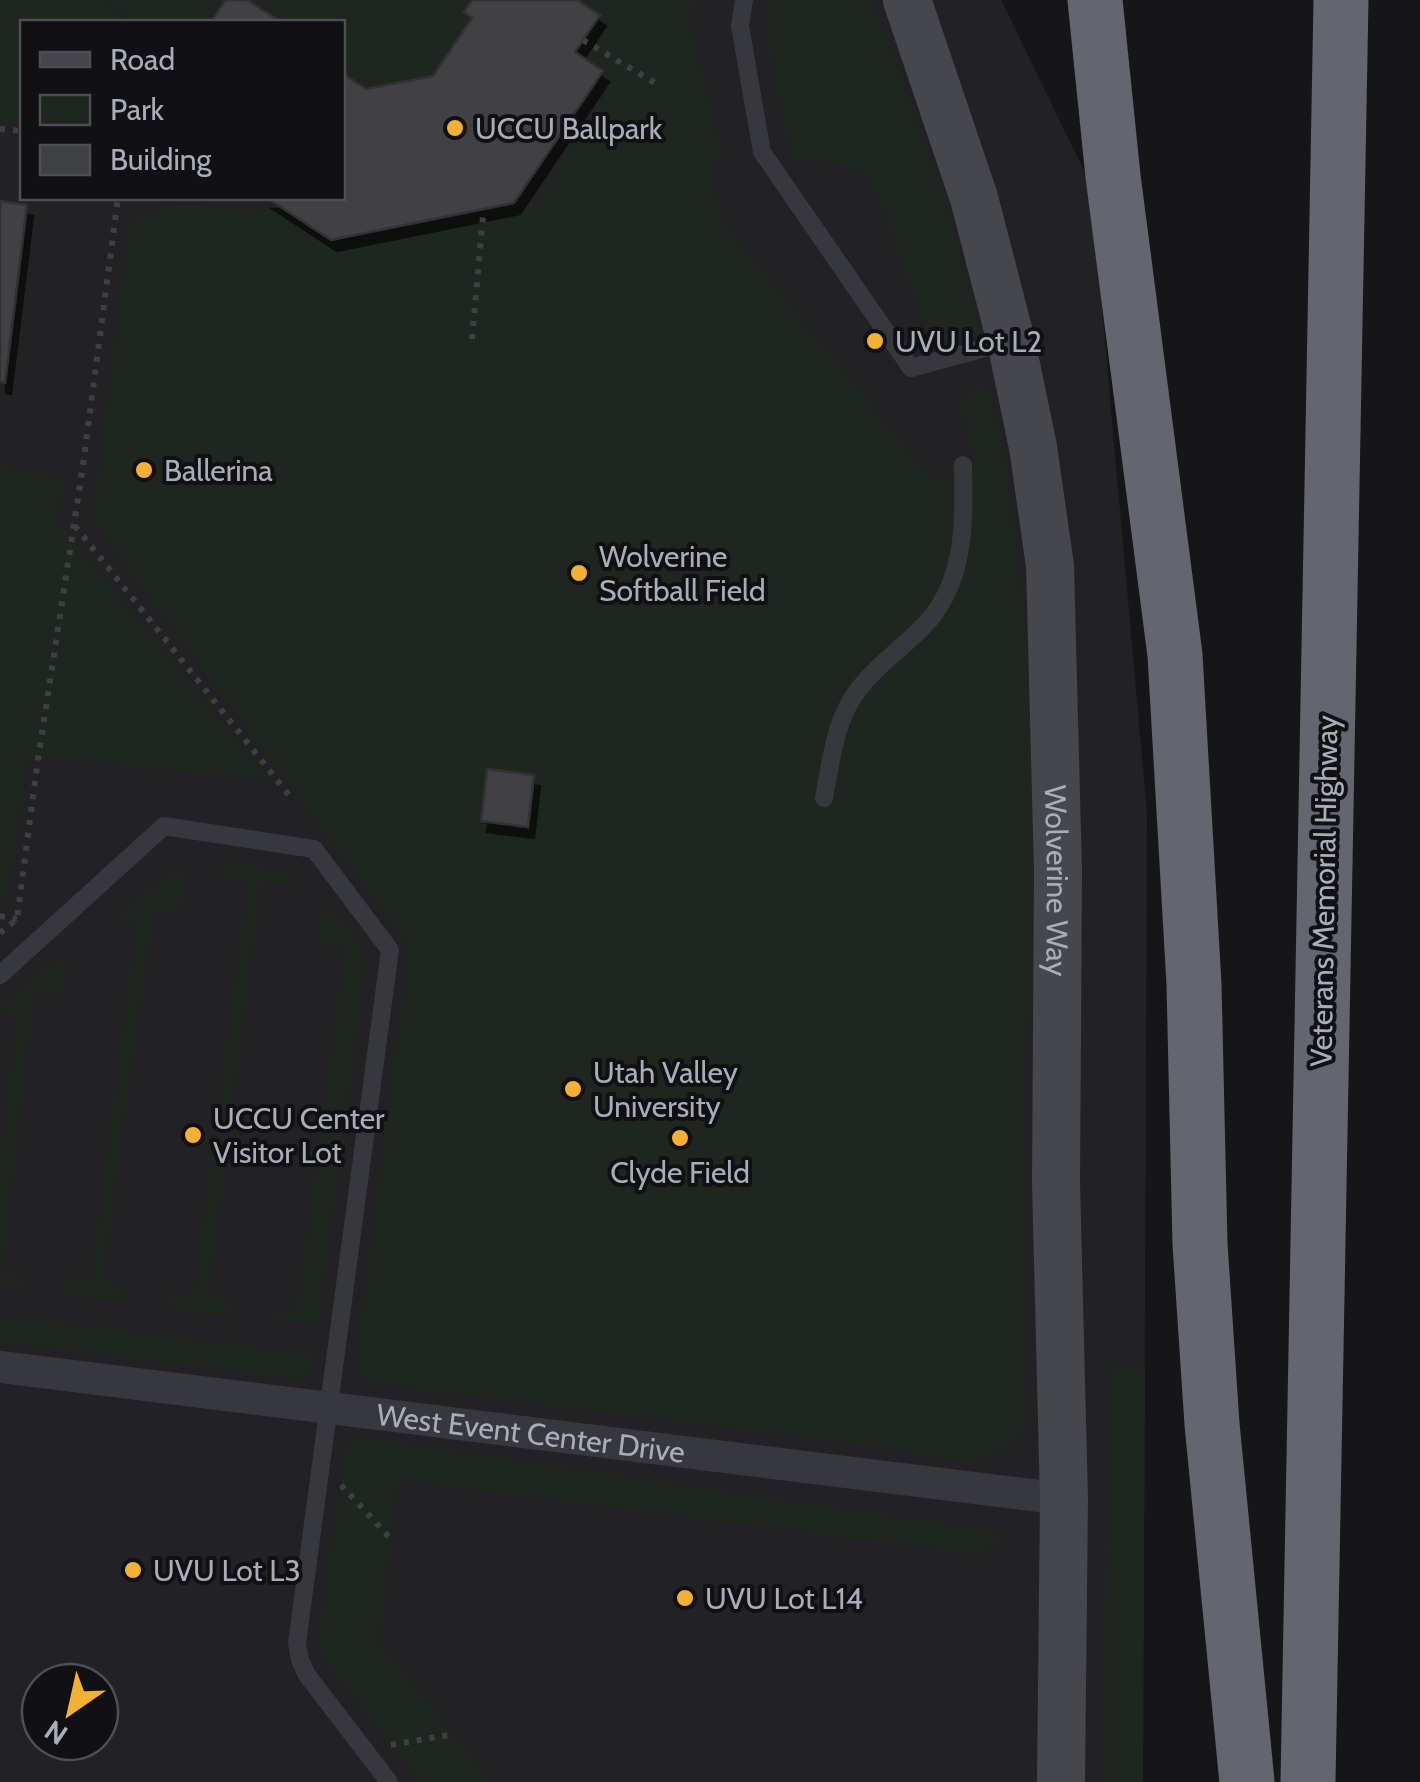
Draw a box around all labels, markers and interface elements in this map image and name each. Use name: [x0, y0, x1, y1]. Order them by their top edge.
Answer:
legend: [20, 20, 345, 200]
text: Road: [110, 41, 175, 78]
text: Park: [110, 91, 165, 128]
place label: UCCU Ballpark: [475, 110, 663, 147]
marker: UCCU Ballpark: [444, 117, 466, 139]
text: Building: [110, 141, 213, 178]
place label: UVU Lot L2: [895, 323, 1042, 360]
marker: UVU Lot L2: [864, 330, 886, 352]
place label: Ballerina: [164, 452, 273, 489]
marker: Ballerina: [133, 459, 155, 481]
place label: Wolverine Softball Field: [599, 538, 766, 609]
marker: Wolverine Softball Field: [568, 562, 590, 584]
street label: Veterans Memorial Highway: [1302, 715, 1346, 1067]
street label: Wolverine Way: [1037, 785, 1077, 977]
place label: Utah Valley University: [593, 1054, 738, 1125]
marker: Utah Valley University: [562, 1078, 584, 1100]
place label: UCCU Center Visitor Lot: [213, 1100, 385, 1171]
marker: UCCU Center Visitor Lot: [182, 1124, 204, 1146]
marker: Clyde Field: [669, 1127, 691, 1149]
place label: Clyde Field: [610, 1154, 750, 1191]
street label: West Event Center Drive: [375, 1395, 687, 1470]
place label: UVU Lot L3: [153, 1552, 301, 1589]
marker: UVU Lot L3: [122, 1559, 144, 1581]
place label: UVU Lot L14: [705, 1580, 863, 1617]
marker: UVU Lot L14: [674, 1587, 696, 1609]
north arrow: [20, 1662, 120, 1762]
text: N: [38, 1713, 74, 1752]

